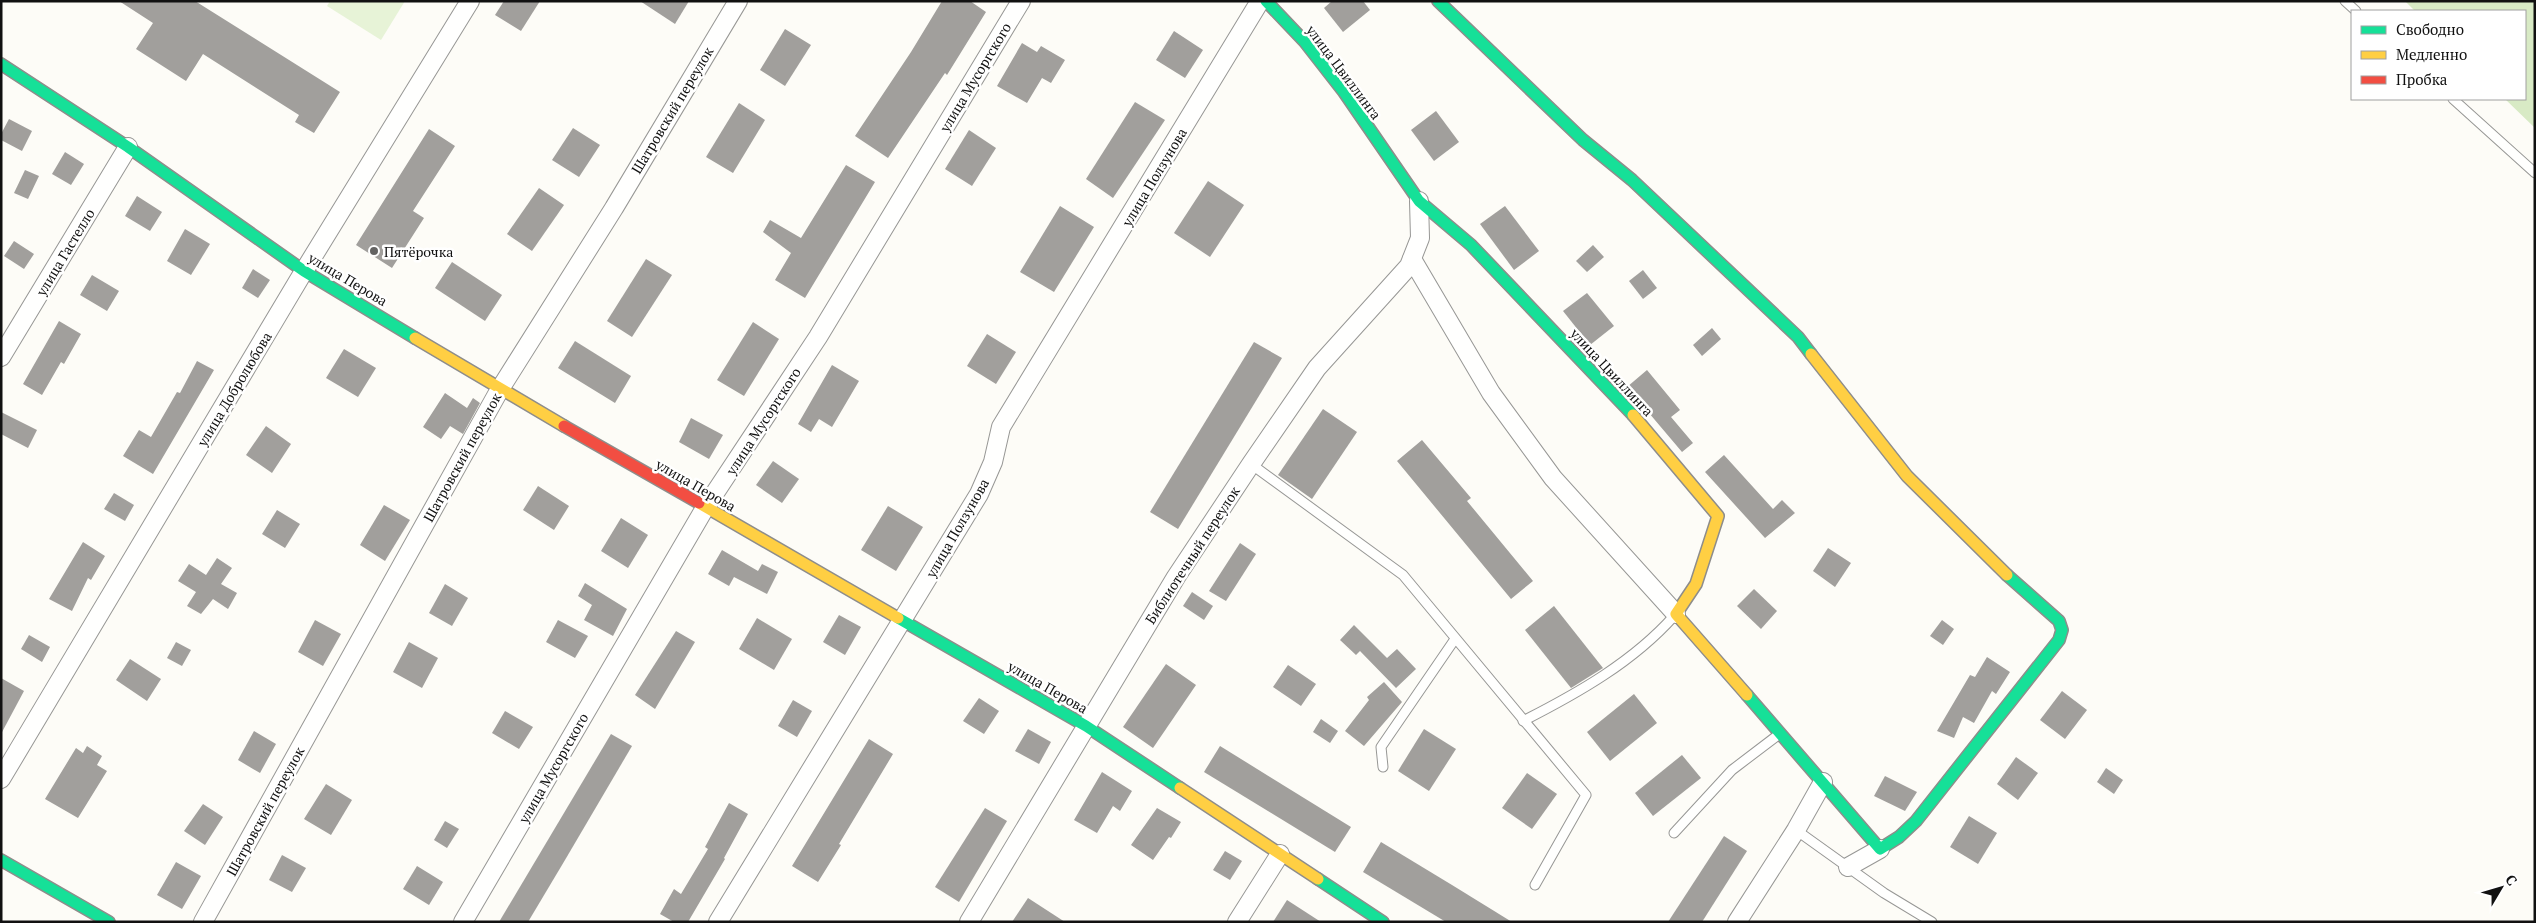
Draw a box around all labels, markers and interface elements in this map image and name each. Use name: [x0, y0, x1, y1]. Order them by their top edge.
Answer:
legend: [2351, 10, 2526, 100]
street label: улица Мусоргского: [934, 19, 1015, 136]
text: Свободно: [2396, 19, 2464, 39]
street label: улица Цвиллинга: [1302, 20, 1386, 123]
street label: Шатровский переулок: [627, 43, 718, 177]
text: Медленно: [2396, 44, 2467, 64]
text: Пробка: [2396, 69, 2448, 89]
street label: улица Ползунова: [1117, 124, 1191, 231]
street label: улица Гастелло: [31, 205, 99, 300]
place label: Пятёрочка: [384, 242, 453, 261]
marker: Пятёрочка: [368, 245, 380, 257]
street label: улица Перова: [304, 247, 391, 310]
street label: улица Цвиллинга: [1566, 323, 1658, 420]
street label: улица Добролюбова: [192, 328, 276, 451]
street label: улица Мусоргского: [721, 363, 805, 479]
street label: Шатровский переулок: [419, 389, 506, 525]
street label: улица Перова: [652, 454, 739, 516]
street label: улица Ползунова: [920, 475, 993, 582]
street label: Библиотечный переулок: [1140, 482, 1244, 627]
street label: улица Перова: [1004, 656, 1091, 718]
street label: улица Мусоргского: [513, 709, 592, 827]
street label: Шатровский переулок: [222, 743, 309, 879]
north arrow: [2476, 863, 2526, 913]
text: С: [2501, 870, 2522, 889]

